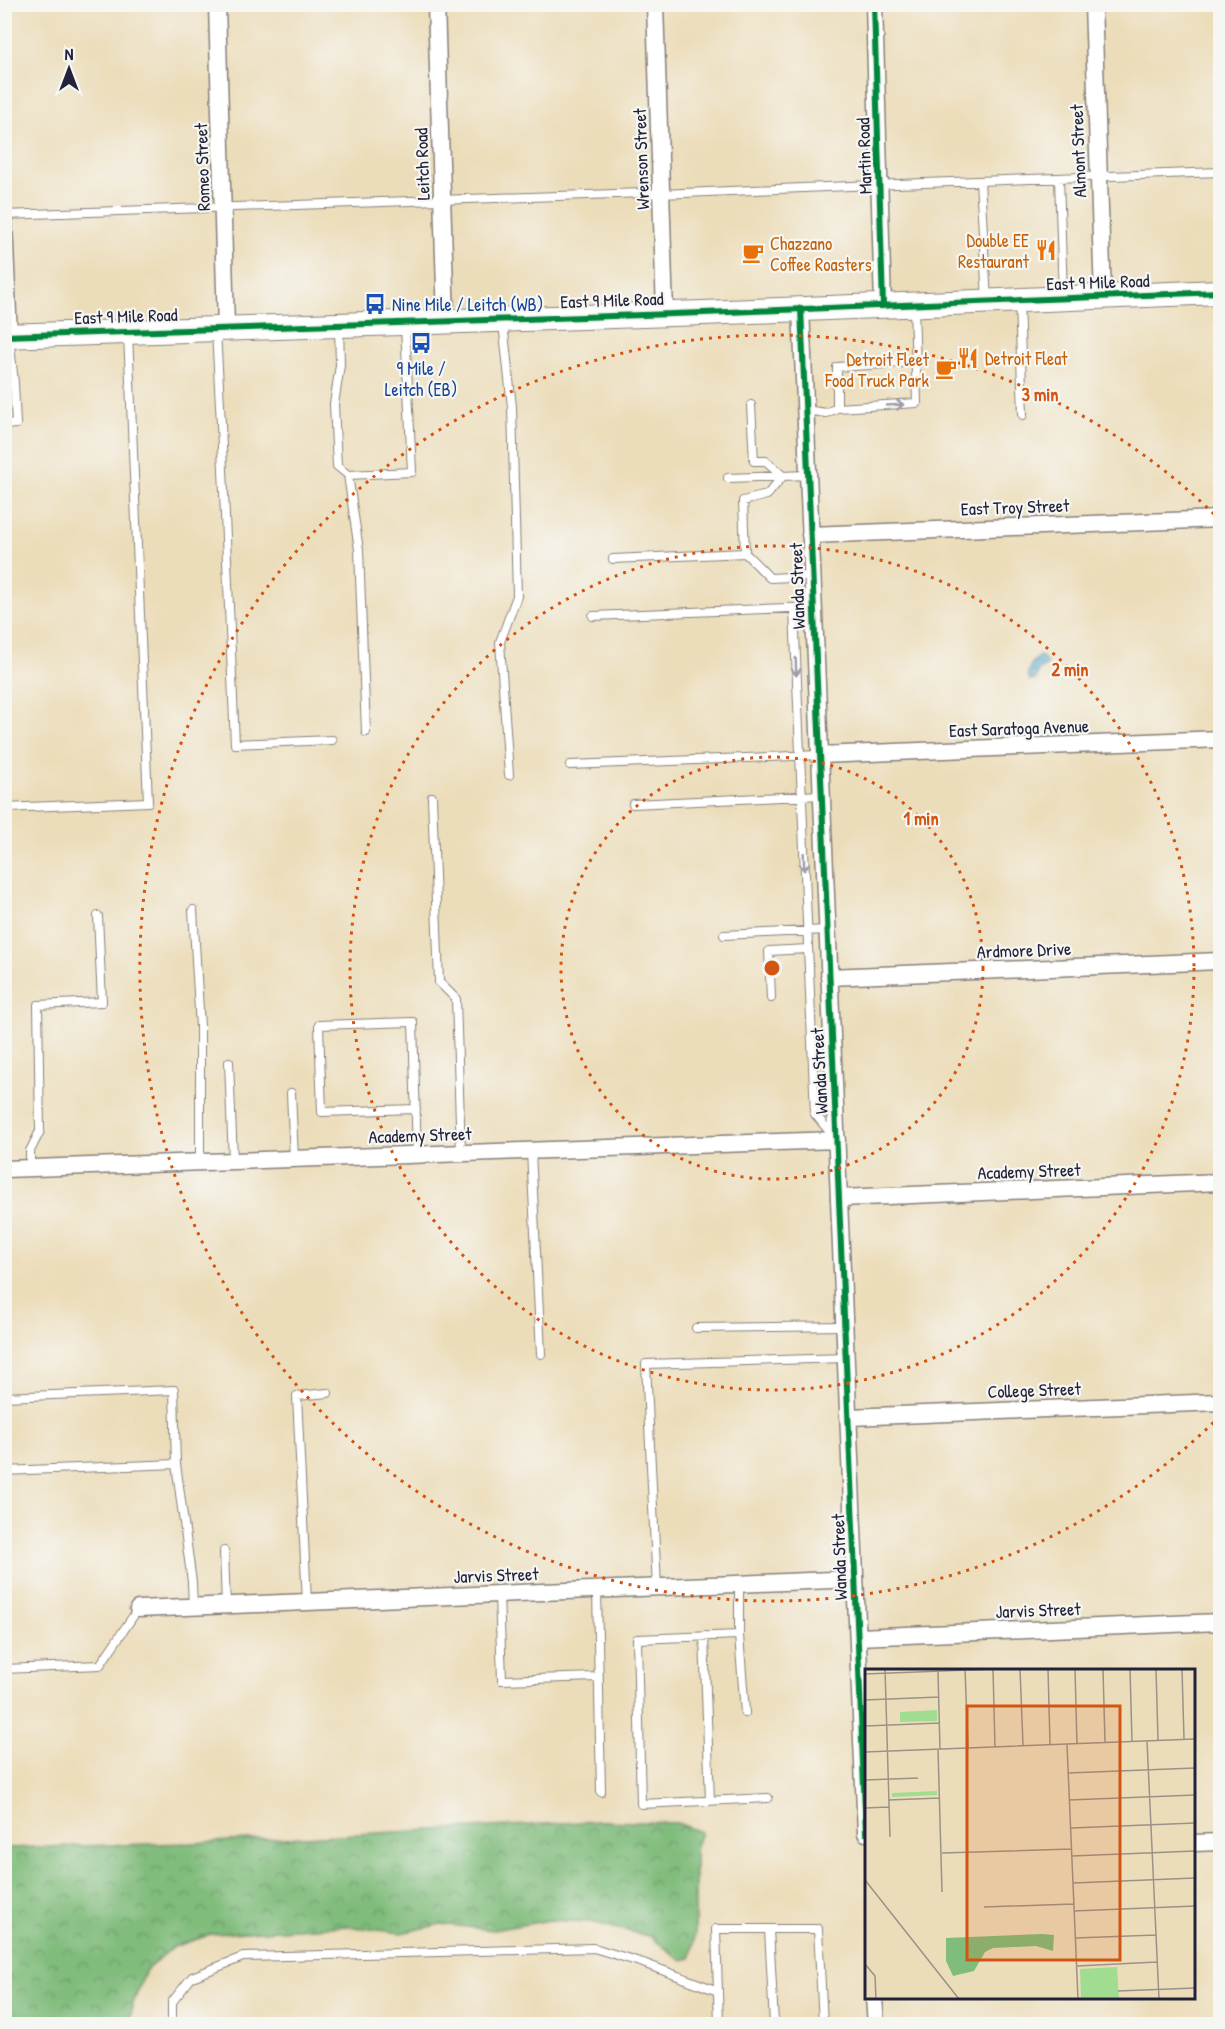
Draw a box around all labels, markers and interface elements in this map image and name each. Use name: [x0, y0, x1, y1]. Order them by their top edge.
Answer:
north arrow: [39, 39, 99, 99]
text: N: [65, 43, 74, 65]
street label: Almont Street: [1064, 103, 1092, 198]
street label: Wrenson Street: [627, 107, 655, 210]
street label: Martin Road: [850, 117, 878, 195]
street label: Romeo Street: [188, 122, 216, 211]
street label: Leitch Road: [408, 127, 436, 201]
place label: Double EE Restaurant: [958, 228, 1030, 274]
place label: Chazzano Coffee Roasters: [770, 231, 872, 277]
restaurant icon: Double EE Restaurant: [1034, 238, 1058, 262]
cafe icon: Chazzano Coffee Roasters: [741, 241, 765, 265]
street label: East 9 Mile Road: [1046, 268, 1150, 296]
street label: East 9 Mile Road: [560, 286, 664, 314]
bus stop icon: Nine Mile / Leitch (WB): [363, 292, 387, 316]
place label: Nine Mile / Leitch (WB): [392, 292, 543, 317]
street label: East 9 Mile Road: [74, 302, 178, 330]
bus stop icon: 9 Mile / Leitch (EB): [409, 331, 433, 355]
restaurant icon: Detroit Fleat: [956, 346, 980, 370]
place label: Detroit Fleat: [985, 346, 1068, 371]
place label: Detroit Fleet Food Truck Park: [824, 347, 930, 393]
place label: 9 Mile / Leitch (EB): [385, 356, 457, 402]
cafe icon: Detroit Fleet Food Truck Park: [934, 357, 958, 381]
text: 3 min: [1022, 382, 1058, 407]
one-way arrow: [884, 399, 904, 410]
street label: East Troy Street: [960, 493, 1070, 521]
street label: Wanda Street: [783, 542, 811, 630]
one-way arrow: [790, 657, 802, 677]
text: 2 min: [1052, 657, 1088, 682]
street label: East Saratoga Avenue: [949, 713, 1089, 743]
text: 1 min: [903, 806, 939, 831]
one-way arrow: [799, 851, 810, 871]
street label: Ardmore Drive: [976, 936, 1072, 964]
centre of rings: [762, 958, 782, 978]
street label: Wanda Street: [804, 1026, 834, 1115]
street label: Academy Street: [368, 1121, 473, 1149]
street label: Academy Street: [977, 1157, 1082, 1185]
street label: College Street: [987, 1376, 1082, 1404]
street label: Wanda Street: [825, 1513, 853, 1601]
street label: Jarvis Street: [453, 1561, 540, 1589]
street label: Jarvis Street: [995, 1596, 1082, 1624]
inset map: [865, 1669, 1195, 1999]

